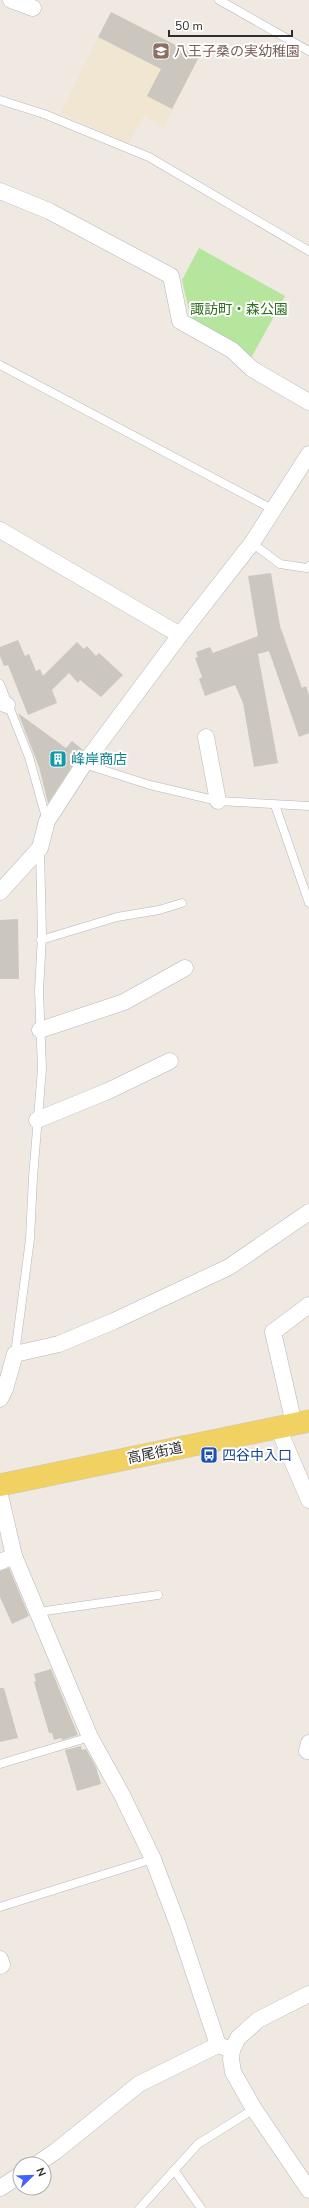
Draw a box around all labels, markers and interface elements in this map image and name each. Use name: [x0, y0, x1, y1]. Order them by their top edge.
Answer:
scale bar: [169, 12, 292, 38]
text: 50 m: [175, 18, 203, 34]
school or university icon: 八王子桑の実幼稚園: [151, 41, 171, 61]
place label: 八王子桑の実幼稚園: [174, 42, 300, 61]
park label: 諏訪町・森公園: [190, 300, 288, 319]
building icon: 峰岸商店: [48, 749, 68, 769]
place label: 峰岸商店: [71, 750, 127, 769]
street label: 高尾街道: [126, 1438, 184, 1468]
bus stop icon: 四谷中入口: [199, 1445, 219, 1465]
place label: 四谷中入口: [222, 1446, 292, 1465]
north arrow: [12, 2156, 52, 2196]
text: N: [32, 2166, 49, 2179]

